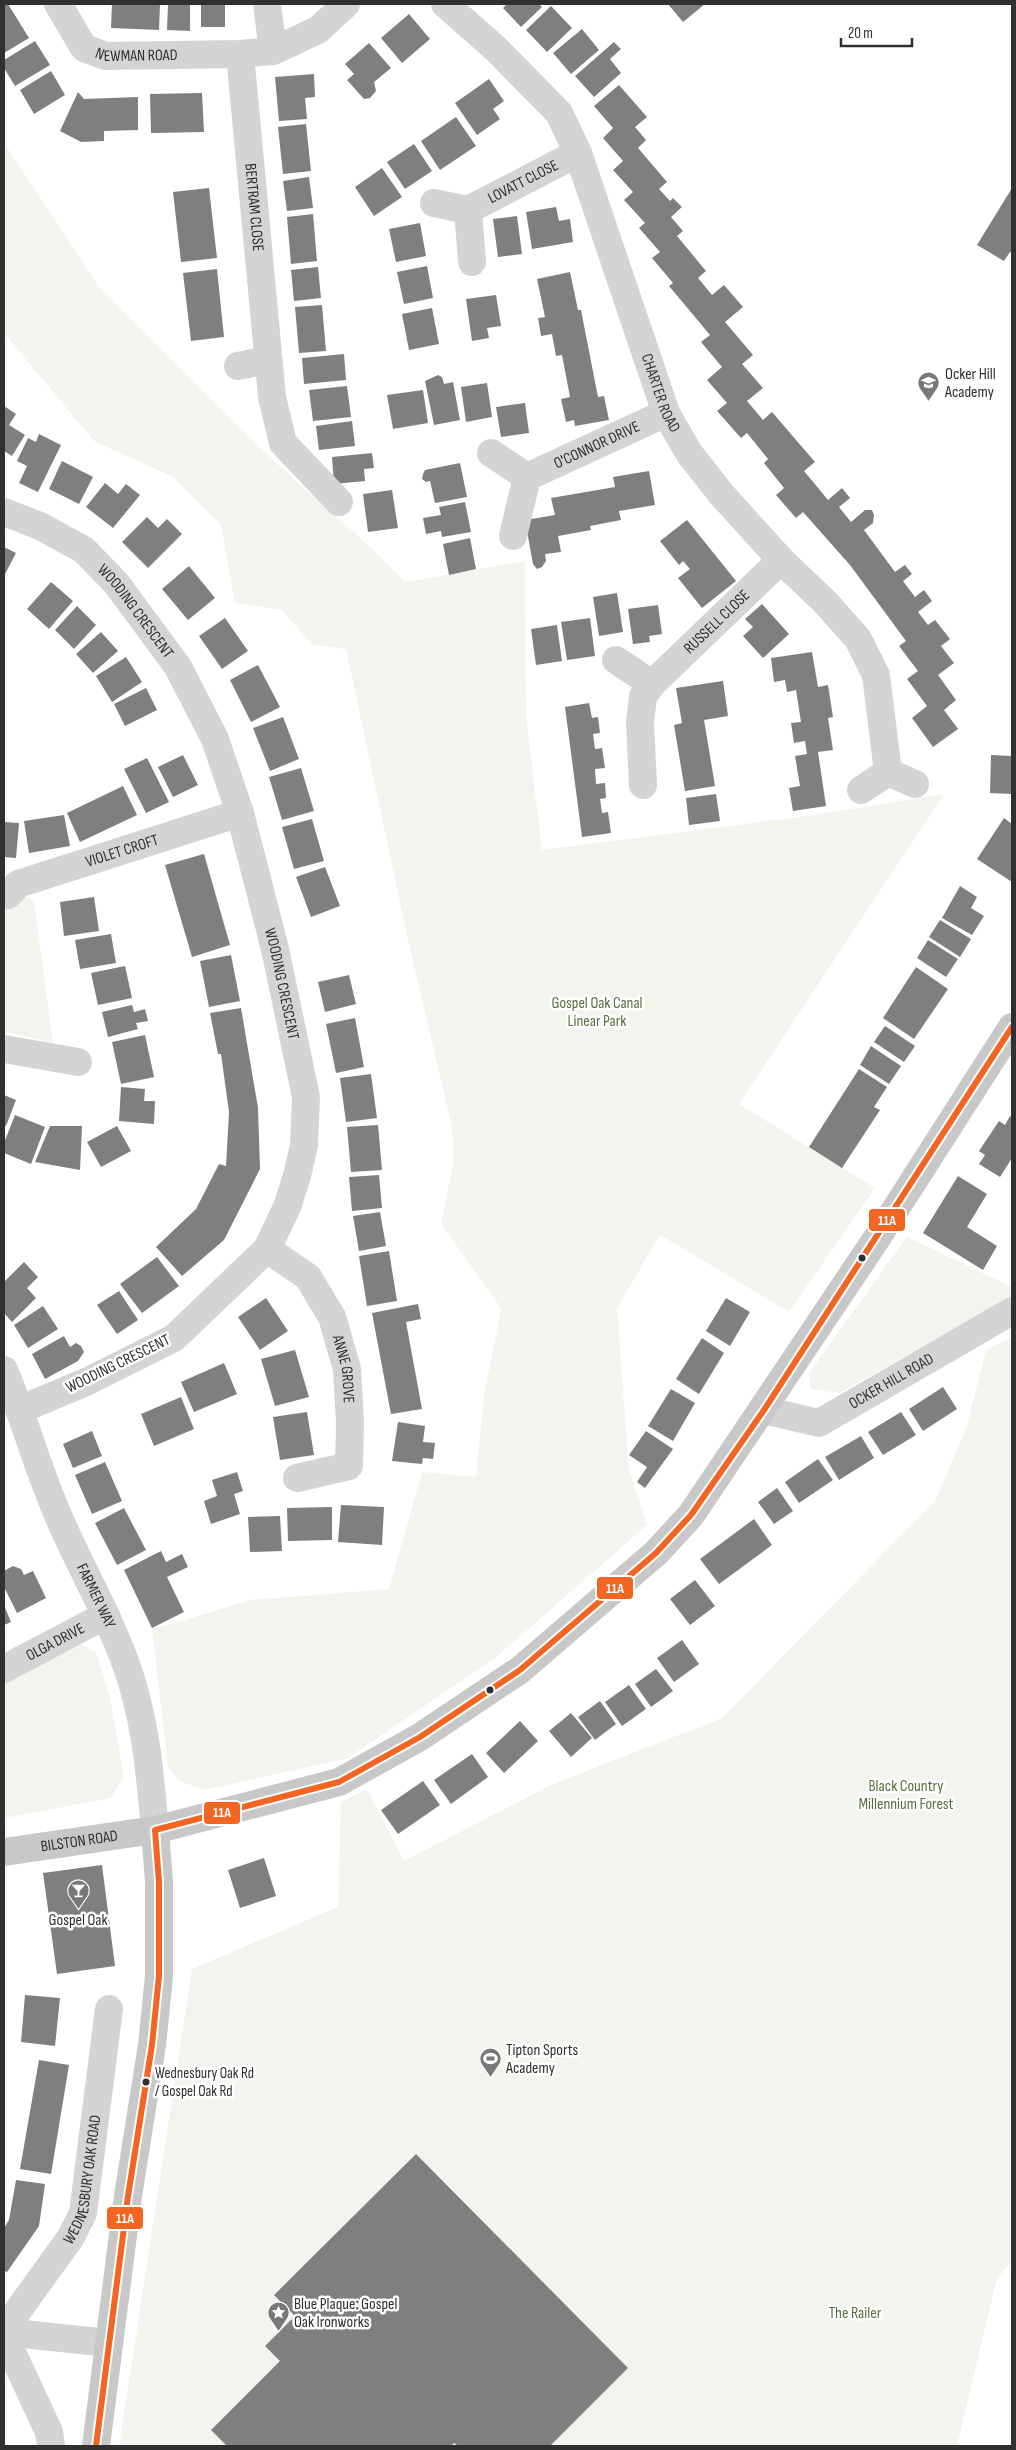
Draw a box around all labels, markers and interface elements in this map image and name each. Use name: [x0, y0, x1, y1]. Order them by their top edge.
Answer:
scale bar: [841, 15, 912, 47]
text: 20 m: [848, 24, 873, 43]
street label: NEWMAN ROAD: [93, 43, 178, 66]
street label: LOVATT CLOSE: [485, 155, 561, 208]
street label: BERTRAM CLOSE: [241, 163, 268, 252]
street label: CHARTER ROAD: [637, 351, 685, 436]
place label: Ocker Hill Academy: [944, 365, 996, 402]
school or university icon: Ocker Hill Academy: [917, 371, 941, 402]
street label: O'CONNOR DRIVE: [551, 417, 643, 473]
street label: WOODING CRESCENT: [94, 560, 178, 662]
street label: RUSSELL CLOSE: [680, 586, 754, 658]
street label: VIOLET CROFT: [83, 830, 161, 871]
street label: WOODING CRESCENT: [260, 926, 303, 1042]
park label: Gospel Oak Canal Linear Park: [551, 994, 643, 1031]
line badge: 11A: [868, 1208, 906, 1232]
text: 11A: [878, 1212, 896, 1229]
unlabelled marker: [857, 1253, 867, 1263]
street label: WOODING CRESCENT: [63, 1330, 174, 1397]
street label: ANNE GROVE: [328, 1332, 358, 1404]
street label: OCKER HILL ROAD: [845, 1349, 937, 1413]
street label: FARMER WAY: [72, 1560, 120, 1631]
line badge: 11A: [596, 1576, 634, 1600]
text: 11A: [606, 1580, 624, 1597]
street label: OLGA DRIVE: [23, 1619, 88, 1665]
unlabelled marker: [485, 1685, 495, 1695]
park label: Black Country Millennium Forest: [859, 1777, 954, 1814]
line badge: 11A: [203, 1801, 241, 1825]
text: 11A: [213, 1804, 231, 1821]
street label: BILSTON ROAD: [39, 1826, 119, 1856]
bar icon: Gospel Oak: [66, 1879, 90, 1910]
place label: Gospel Oak: [49, 1911, 108, 1930]
place label: Tipton Sports Academy: [505, 2041, 579, 2078]
sports icon: Tipton Sports Academy: [478, 2047, 502, 2078]
place label: Wednesbury Oak Rd / Gospel Oak Rd: [155, 2064, 254, 2101]
marker: Wednesbury Oak Rd / Gospel Oak Rd: [141, 2077, 151, 2087]
street label: WEDNESBURY OAK ROAD: [59, 2114, 105, 2248]
line badge: 11A: [106, 2206, 144, 2230]
text: 11A: [116, 2210, 134, 2227]
place label: Blue Plaque: Gospel Oak Ironworks: [294, 2295, 397, 2332]
place icon: Blue Plaque: Gospel Oak Ironworks: [266, 2301, 290, 2332]
park label: The Railer: [829, 2304, 882, 2323]

